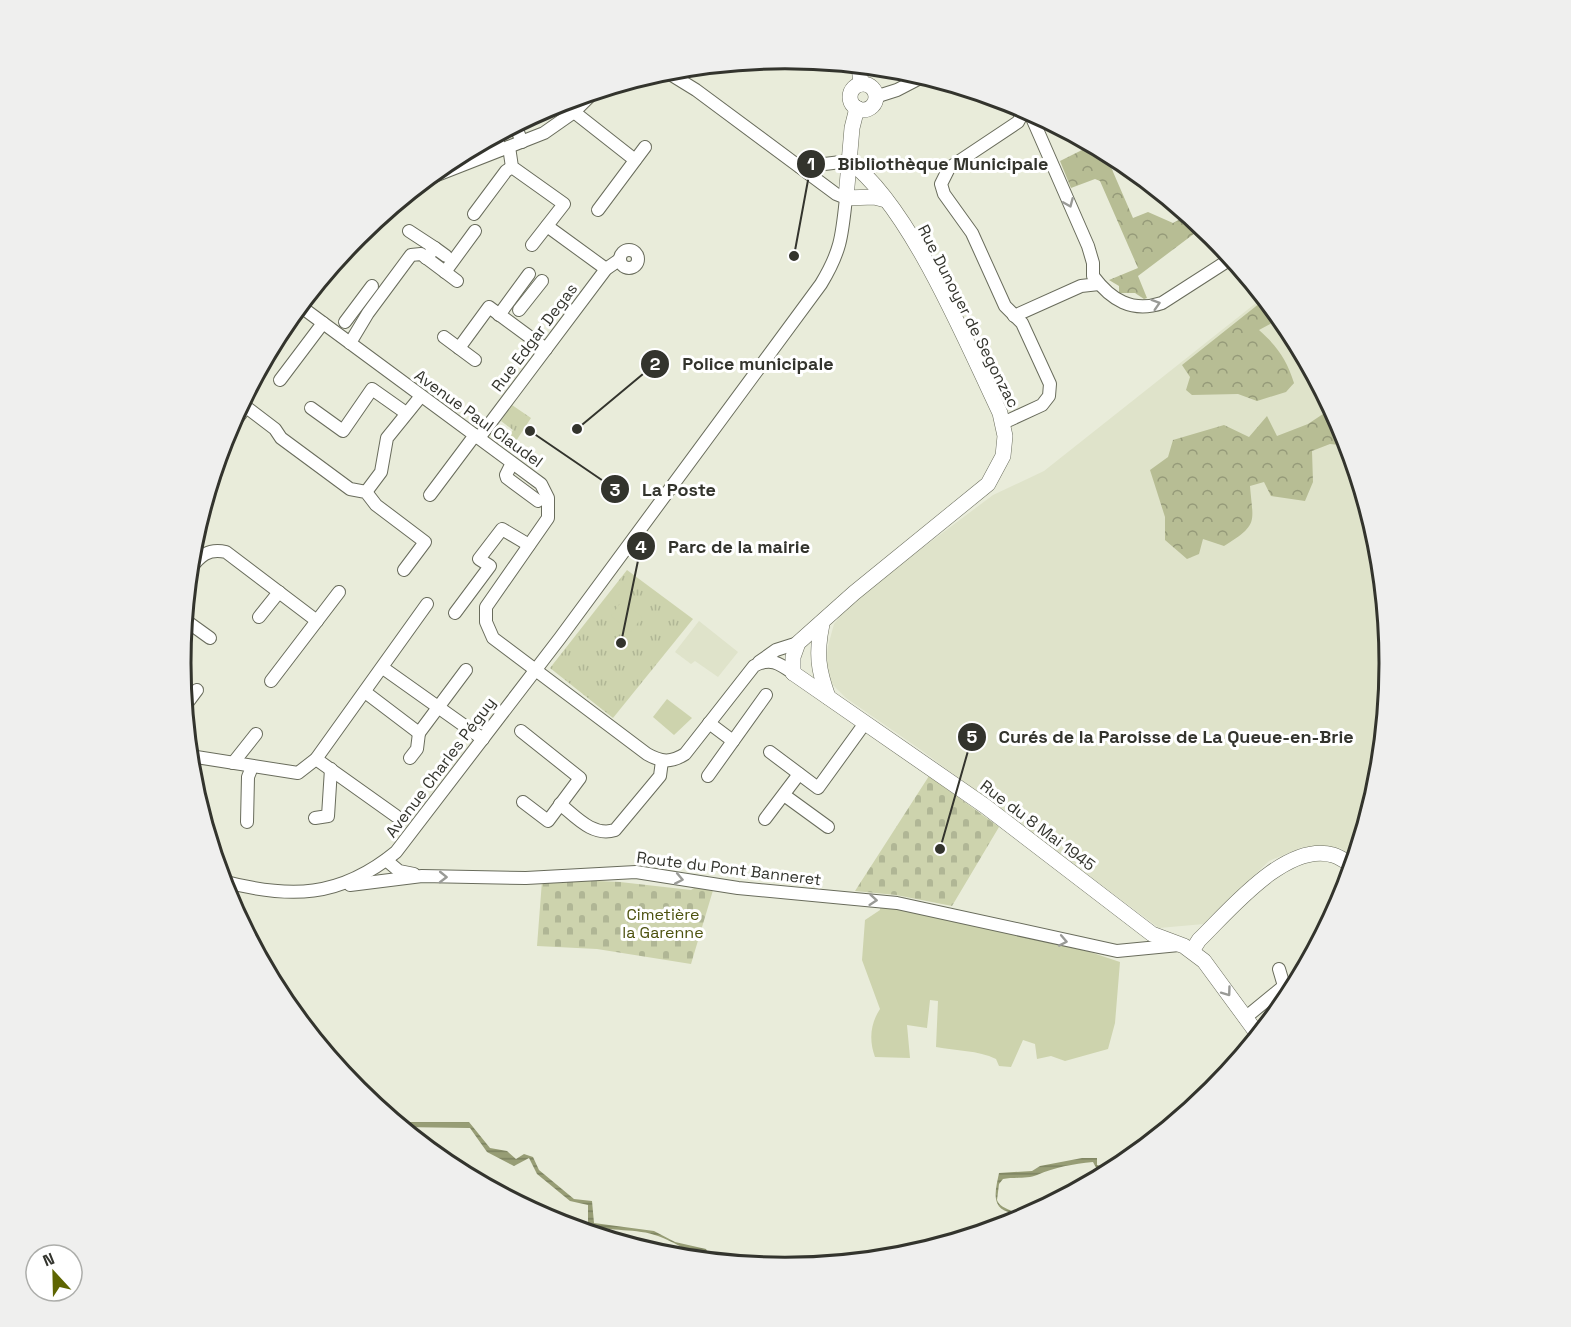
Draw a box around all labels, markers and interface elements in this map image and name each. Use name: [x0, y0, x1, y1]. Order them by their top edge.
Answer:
callout: Bibliothèque Municipale: [796, 146, 1061, 182]
text: 1: [807, 152, 815, 175]
text: Bibliothèque Municipale: [838, 152, 1048, 175]
one-way arrow: [1062, 197, 1074, 208]
street label: Rue Dunoyer de Segonzac: [913, 221, 1024, 411]
street label: Rue Edgar Degas: [487, 279, 582, 396]
one-way arrow: [1150, 299, 1161, 311]
callout: Police municipale: [640, 346, 846, 382]
text: 2: [650, 352, 661, 375]
text: Police municipale: [682, 352, 834, 375]
street label: Avenue Paul Claudel: [410, 365, 547, 472]
callout: La Poste: [600, 471, 728, 507]
text: 3: [610, 478, 621, 501]
text: La Poste: [642, 478, 716, 501]
callout: Parc de la mairie: [626, 528, 822, 564]
text: 4: [635, 535, 647, 558]
text: Parc de la mairie: [668, 535, 810, 558]
street label: Avenue Charles Péguy: [381, 693, 500, 842]
callout: Curés de la Paroisse de La Queue-en-Brie: [957, 719, 1366, 755]
text: 5: [967, 725, 978, 748]
text: Curés de la Paroisse de La Queue-en-Brie: [998, 725, 1354, 748]
street label: Rue du 8 Mai 1945: [976, 775, 1099, 876]
street label: Route du Pont Banneret: [635, 847, 823, 890]
one-way arrow: [439, 871, 448, 883]
one-way arrow: [674, 871, 684, 884]
one-way arrow: [868, 893, 877, 906]
park label: Cimetière la Garenne: [622, 904, 704, 943]
one-way arrow: [1058, 934, 1068, 947]
one-way arrow: [1220, 986, 1231, 997]
north arrow: [24, 1243, 84, 1303]
text: N: [40, 1248, 57, 1271]

